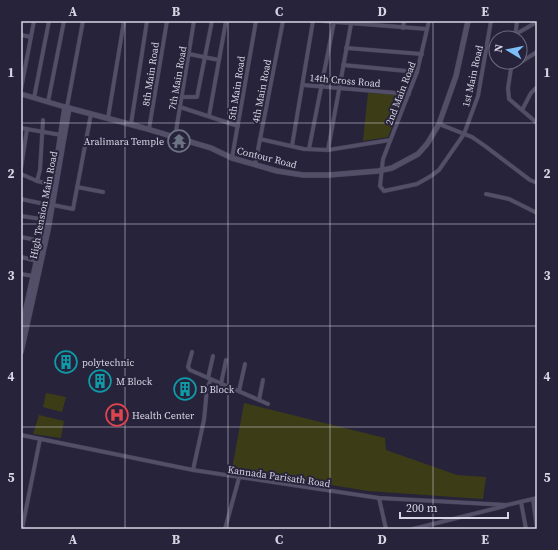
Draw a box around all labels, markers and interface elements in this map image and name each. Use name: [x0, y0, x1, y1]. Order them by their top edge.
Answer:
text: A: [69, 3, 78, 20]
text: B: [172, 3, 181, 20]
text: C: [275, 3, 283, 20]
text: D: [377, 3, 387, 20]
text: E: [481, 3, 489, 20]
north arrow: [488, 30, 528, 70]
street label: 8th Main Road: [139, 41, 162, 107]
text: N: [491, 43, 507, 54]
street label: 1st Main Road: [459, 44, 486, 108]
street label: 7th Main Road: [165, 45, 190, 111]
street label: 5th Main Road: [225, 55, 248, 121]
street label: 4th Main Road: [249, 58, 274, 124]
street label: 2nd Main Road: [382, 59, 419, 127]
text: 1: [7, 64, 15, 81]
text: 1: [543, 64, 551, 81]
street label: 14th Cross Road: [309, 71, 381, 90]
temple icon: Aralimara Temple: [166, 128, 192, 154]
place label: Aralimara Temple: [84, 135, 164, 148]
street label: Contour Road: [235, 144, 299, 171]
street label: High Tension Main Road: [27, 150, 60, 260]
text: 2: [7, 165, 15, 182]
text: 2: [543, 165, 551, 182]
text: 3: [7, 267, 15, 284]
text: 3: [543, 267, 551, 284]
building icon: polytechnic: [53, 349, 79, 375]
place label: polytechnic: [82, 356, 134, 369]
text: 4: [7, 368, 15, 385]
building icon: M Block: [87, 368, 113, 394]
text: 4: [543, 368, 551, 385]
place label: M Block: [116, 375, 153, 388]
building icon: D Block: [172, 376, 198, 402]
place label: D Block: [200, 383, 235, 396]
hospital icon: Health Center: [104, 402, 130, 428]
place label: Health Center: [132, 409, 195, 422]
street label: Kannada Parisath Road: [227, 463, 331, 490]
text: 5: [7, 469, 15, 486]
text: 5: [543, 469, 551, 486]
scale bar: [400, 494, 508, 520]
text: 200 m: [406, 500, 438, 516]
text: A: [69, 531, 78, 548]
text: B: [172, 531, 181, 548]
text: C: [275, 531, 283, 548]
text: D: [377, 531, 387, 548]
text: E: [481, 531, 489, 548]

